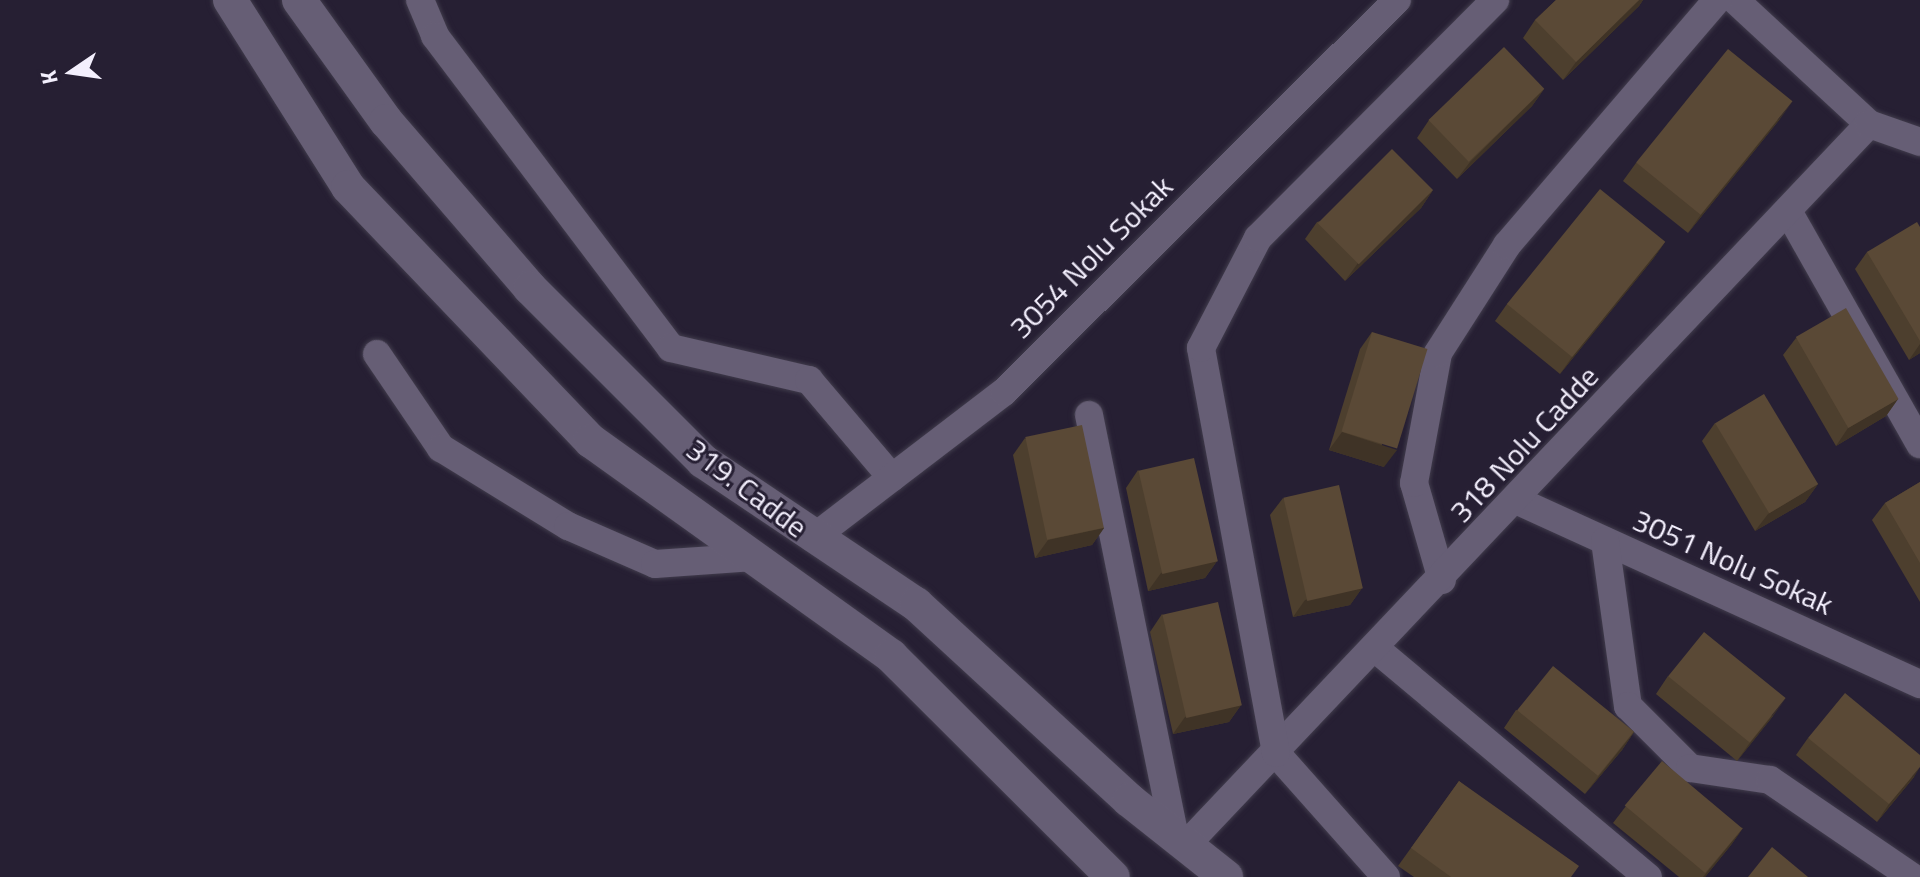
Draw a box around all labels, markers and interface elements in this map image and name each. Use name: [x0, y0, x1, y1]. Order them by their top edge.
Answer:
north arrow: [32, 32, 112, 112]
text: K: [31, 67, 67, 88]
street label: 3054 Nolu Sokak: [1002, 168, 1180, 346]
street label: 318 Nolu Cadde: [1442, 358, 1606, 530]
street label: 319. Cadde: [680, 431, 814, 545]
street label: 3051 Nolu Sokak: [1627, 502, 1839, 622]

